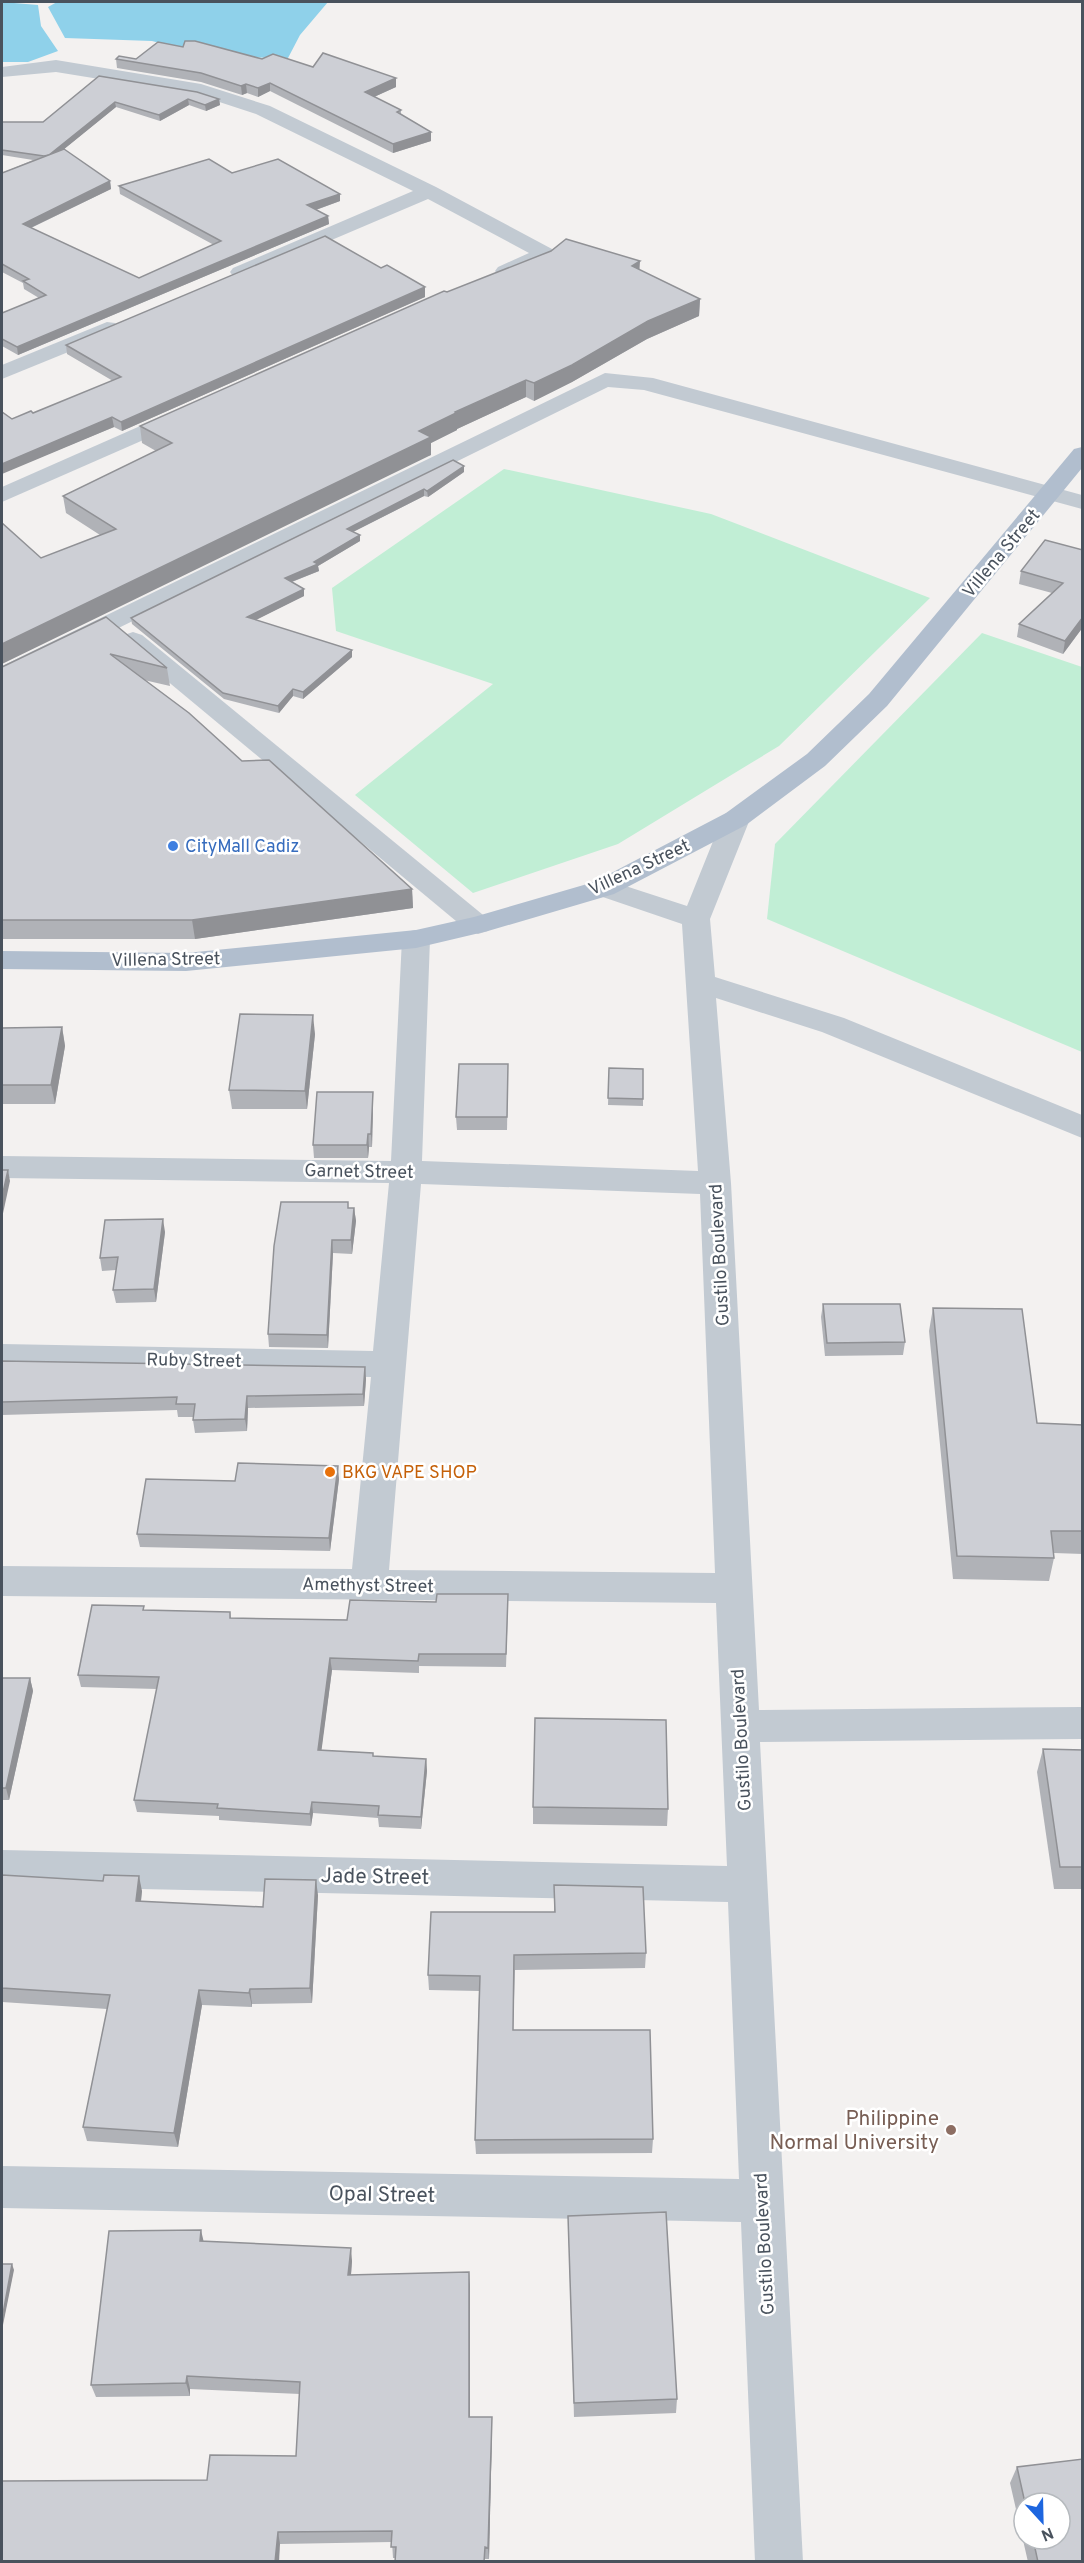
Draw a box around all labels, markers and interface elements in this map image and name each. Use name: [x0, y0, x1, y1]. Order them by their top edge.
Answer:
street label: Villena Street: [958, 505, 1046, 603]
street label: Villena Street: [585, 835, 694, 902]
place label: CityMall Cadiz: [185, 836, 299, 859]
marker: CityMall Cadiz: [166, 839, 180, 853]
street label: Villena Street: [111, 948, 221, 973]
street label: Garnet Street: [304, 1160, 414, 1185]
street label: Gustilo Boulevard: [705, 1183, 736, 1327]
street label: Ruby Street: [146, 1349, 242, 1374]
place label: BKG VAPE SHOP: [342, 1462, 477, 1485]
marker: BKG VAPE SHOP: [323, 1465, 337, 1479]
street label: Amethyst Street: [302, 1574, 434, 1599]
street label: Gustilo Boulevard: [727, 1668, 758, 1812]
street label: Jade Street: [320, 1863, 430, 1892]
place label: Philippine Normal University: [769, 2106, 939, 2157]
marker: Philippine Normal University: [944, 2123, 958, 2137]
street label: Gustilo Boulevard: [750, 2172, 781, 2316]
street label: Opal Street: [328, 2181, 436, 2210]
north arrow: [1012, 2491, 1072, 2551]
text: N: [1038, 2522, 1056, 2544]

